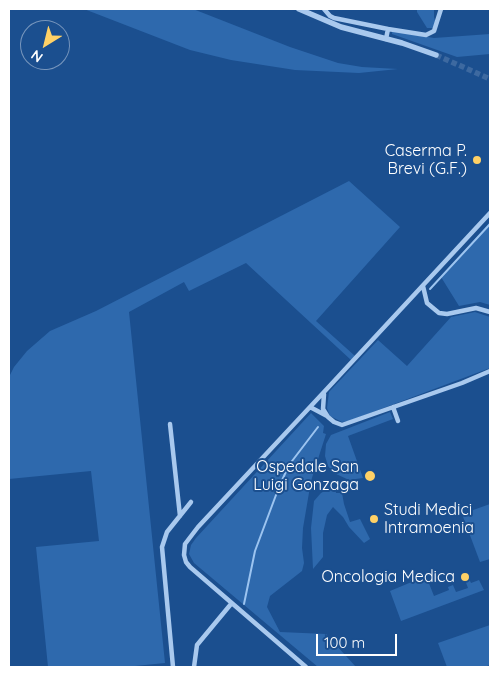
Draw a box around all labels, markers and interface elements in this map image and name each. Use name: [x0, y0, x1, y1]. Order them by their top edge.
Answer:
north arrow: [20, 20, 70, 70]
text: N: [27, 46, 46, 67]
place label: Caserma P. Brevi (G.F.): [385, 141, 467, 179]
marker: Caserma P. Brevi (G.F.): [471, 154, 483, 166]
place label: Ospedale San Luigi Gonzaga: [253, 457, 359, 495]
marker: Ospedale San Luigi Gonzaga: [363, 469, 377, 483]
place label: Studi Medici Intramoenia: [384, 500, 474, 538]
marker: Studi Medici Intramoenia: [368, 513, 380, 525]
place label: Oncologia Medica: [322, 567, 455, 587]
marker: Oncologia Medica: [459, 571, 471, 583]
scale bar: [319, 624, 400, 656]
text: 100 m: [324, 633, 365, 652]

